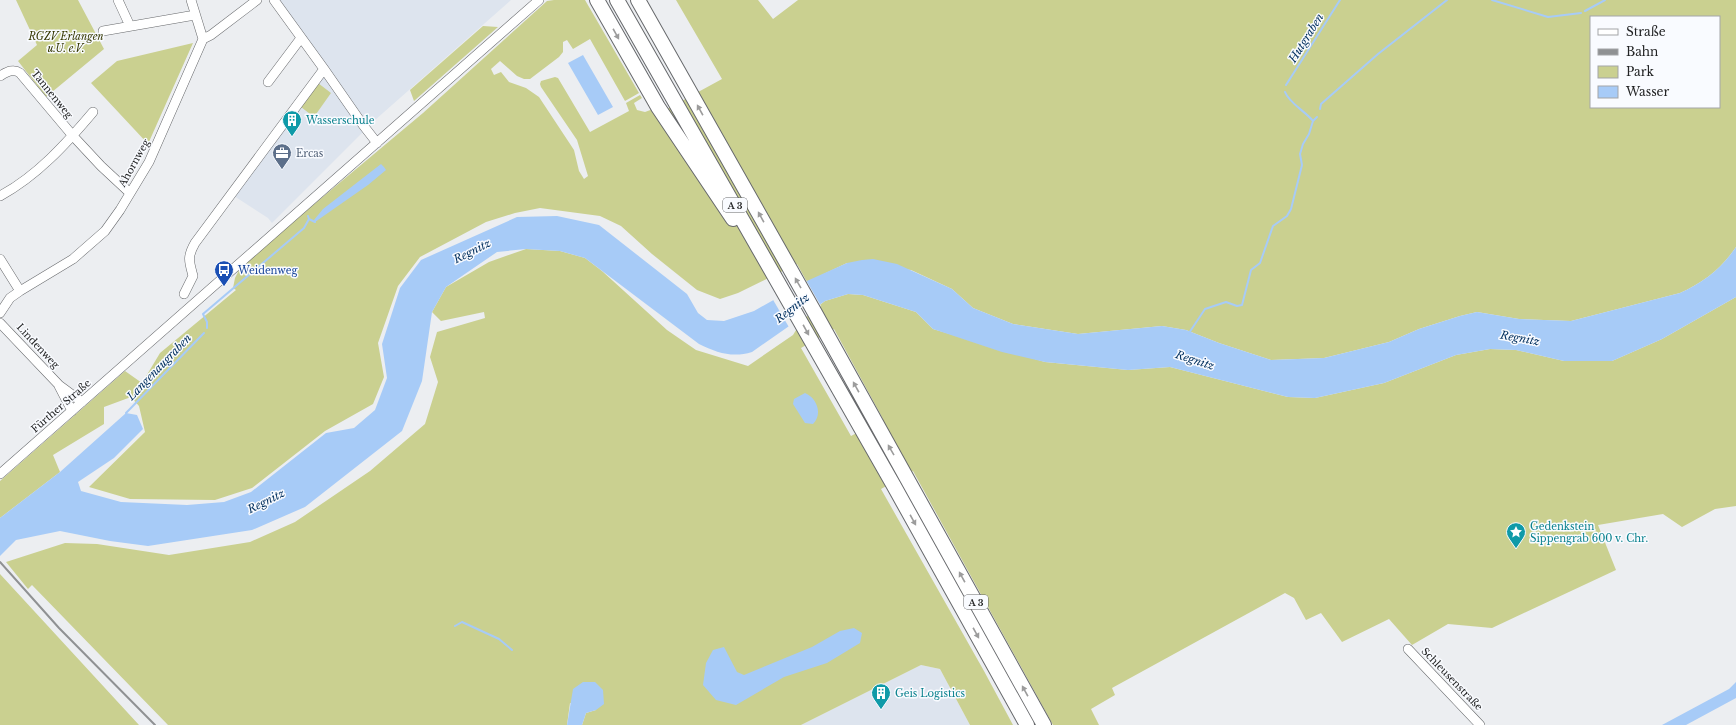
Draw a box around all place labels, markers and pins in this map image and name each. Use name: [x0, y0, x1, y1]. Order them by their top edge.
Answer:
building icon: Wasserschule: [281, 109, 303, 137]
place label: Wasserschule: [305, 114, 375, 127]
office icon: Ercas: [271, 142, 293, 170]
place label: Ercas: [296, 147, 324, 160]
bus stop icon: Weidenweg: [213, 259, 235, 287]
place label: Weidenweg: [237, 264, 298, 277]
place label: Gedenkstein Sippengrab 600 v. Chr.: [1530, 520, 1648, 545]
place icon: Gedenkstein Sippengrab 600 v. Chr.: [1505, 521, 1527, 549]
building icon: Geis Logistics: [870, 682, 892, 710]
place label: Geis Logistics: [895, 687, 966, 700]

